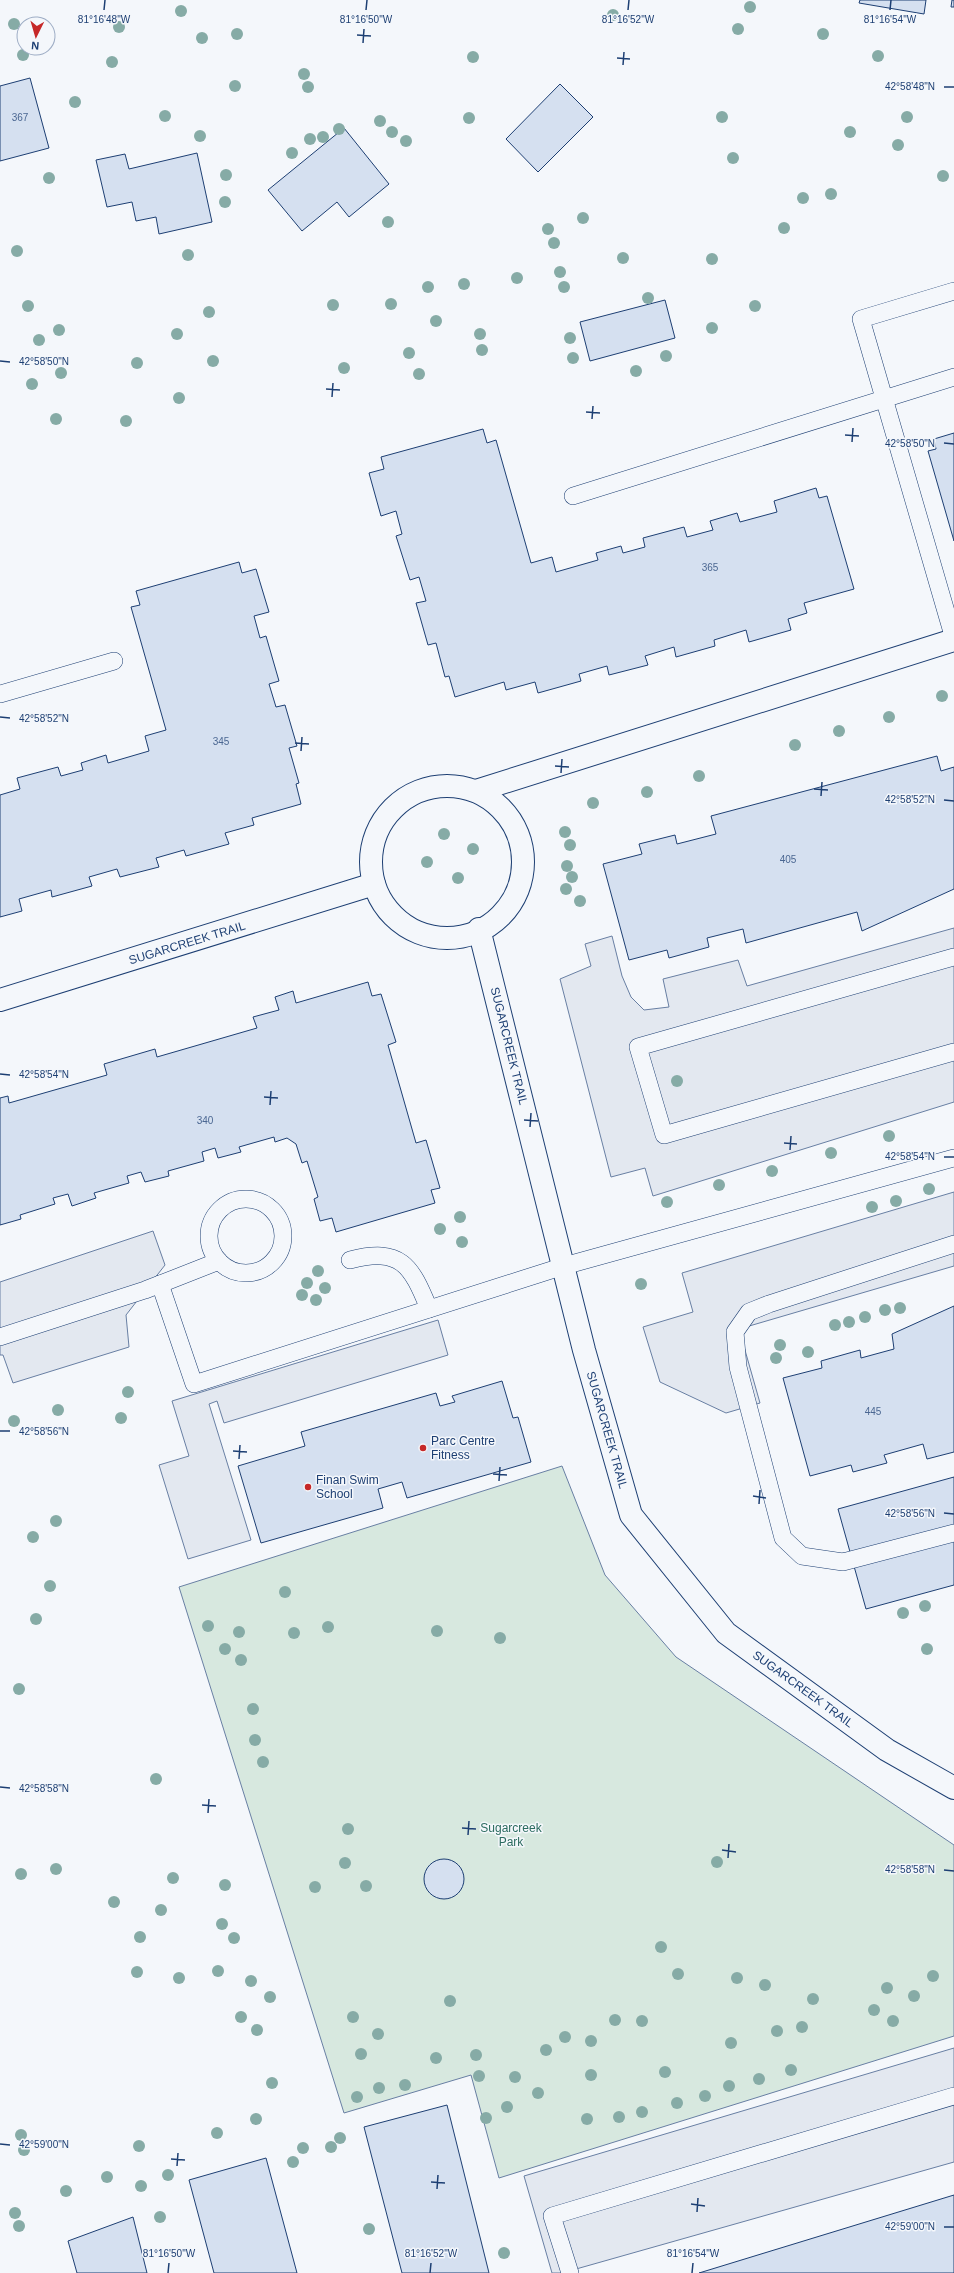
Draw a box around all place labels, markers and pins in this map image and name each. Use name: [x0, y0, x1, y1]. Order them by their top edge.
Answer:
place label: Parc Centre Fitness: [431, 1434, 495, 1462]
marker: Parc Centre Fitness: [418, 1443, 428, 1453]
place label: Finan Swim School: [316, 1473, 379, 1501]
marker: Finan Swim School: [303, 1482, 313, 1492]

